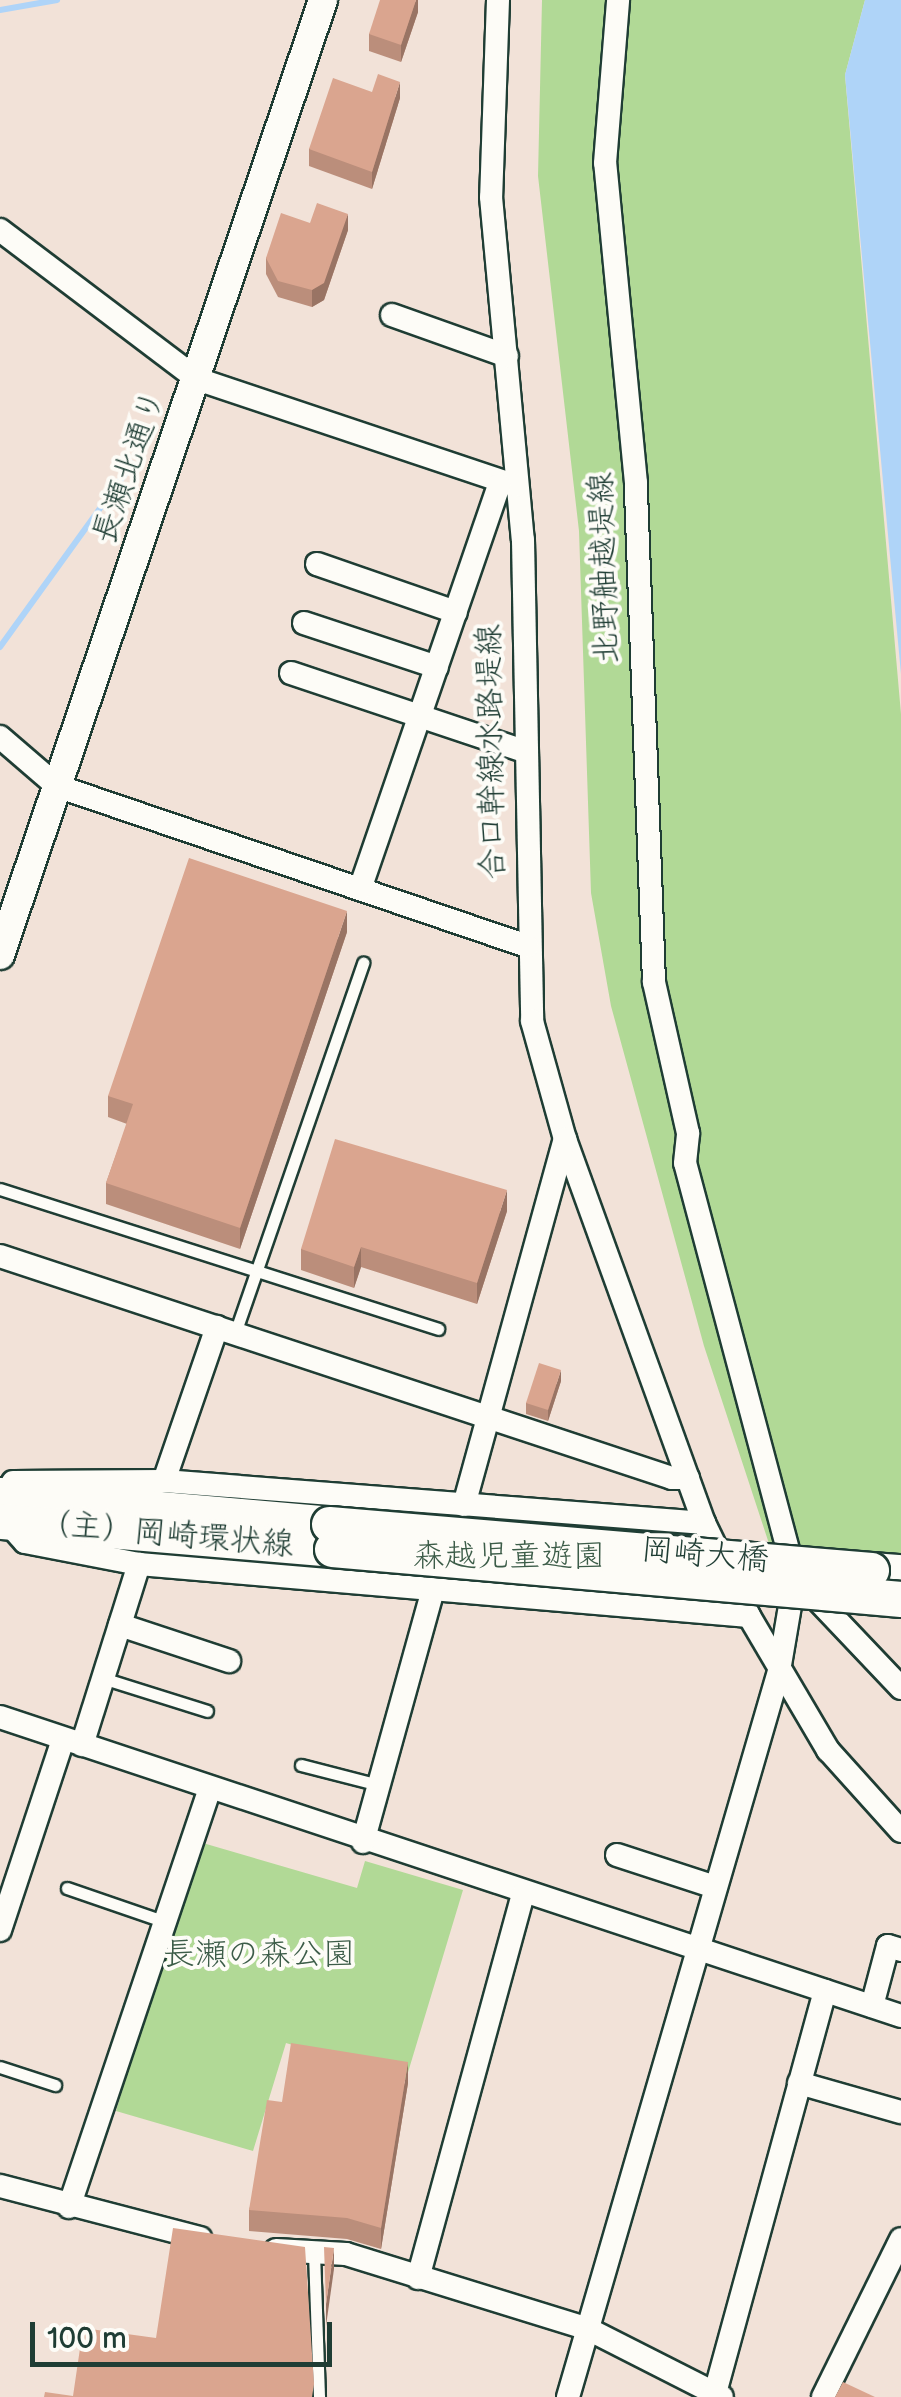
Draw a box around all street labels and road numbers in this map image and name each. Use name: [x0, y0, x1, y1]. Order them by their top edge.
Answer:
street label: 長瀬北通り: [86, 385, 174, 549]
street label: 北野舳越堤線: [582, 471, 628, 665]
street label: 合口幹線水路堤線: [471, 624, 513, 880]
street label: （主）岡崎環状線: [37, 1505, 295, 1565]
street label: 岡崎大橋: [640, 1531, 770, 1581]

